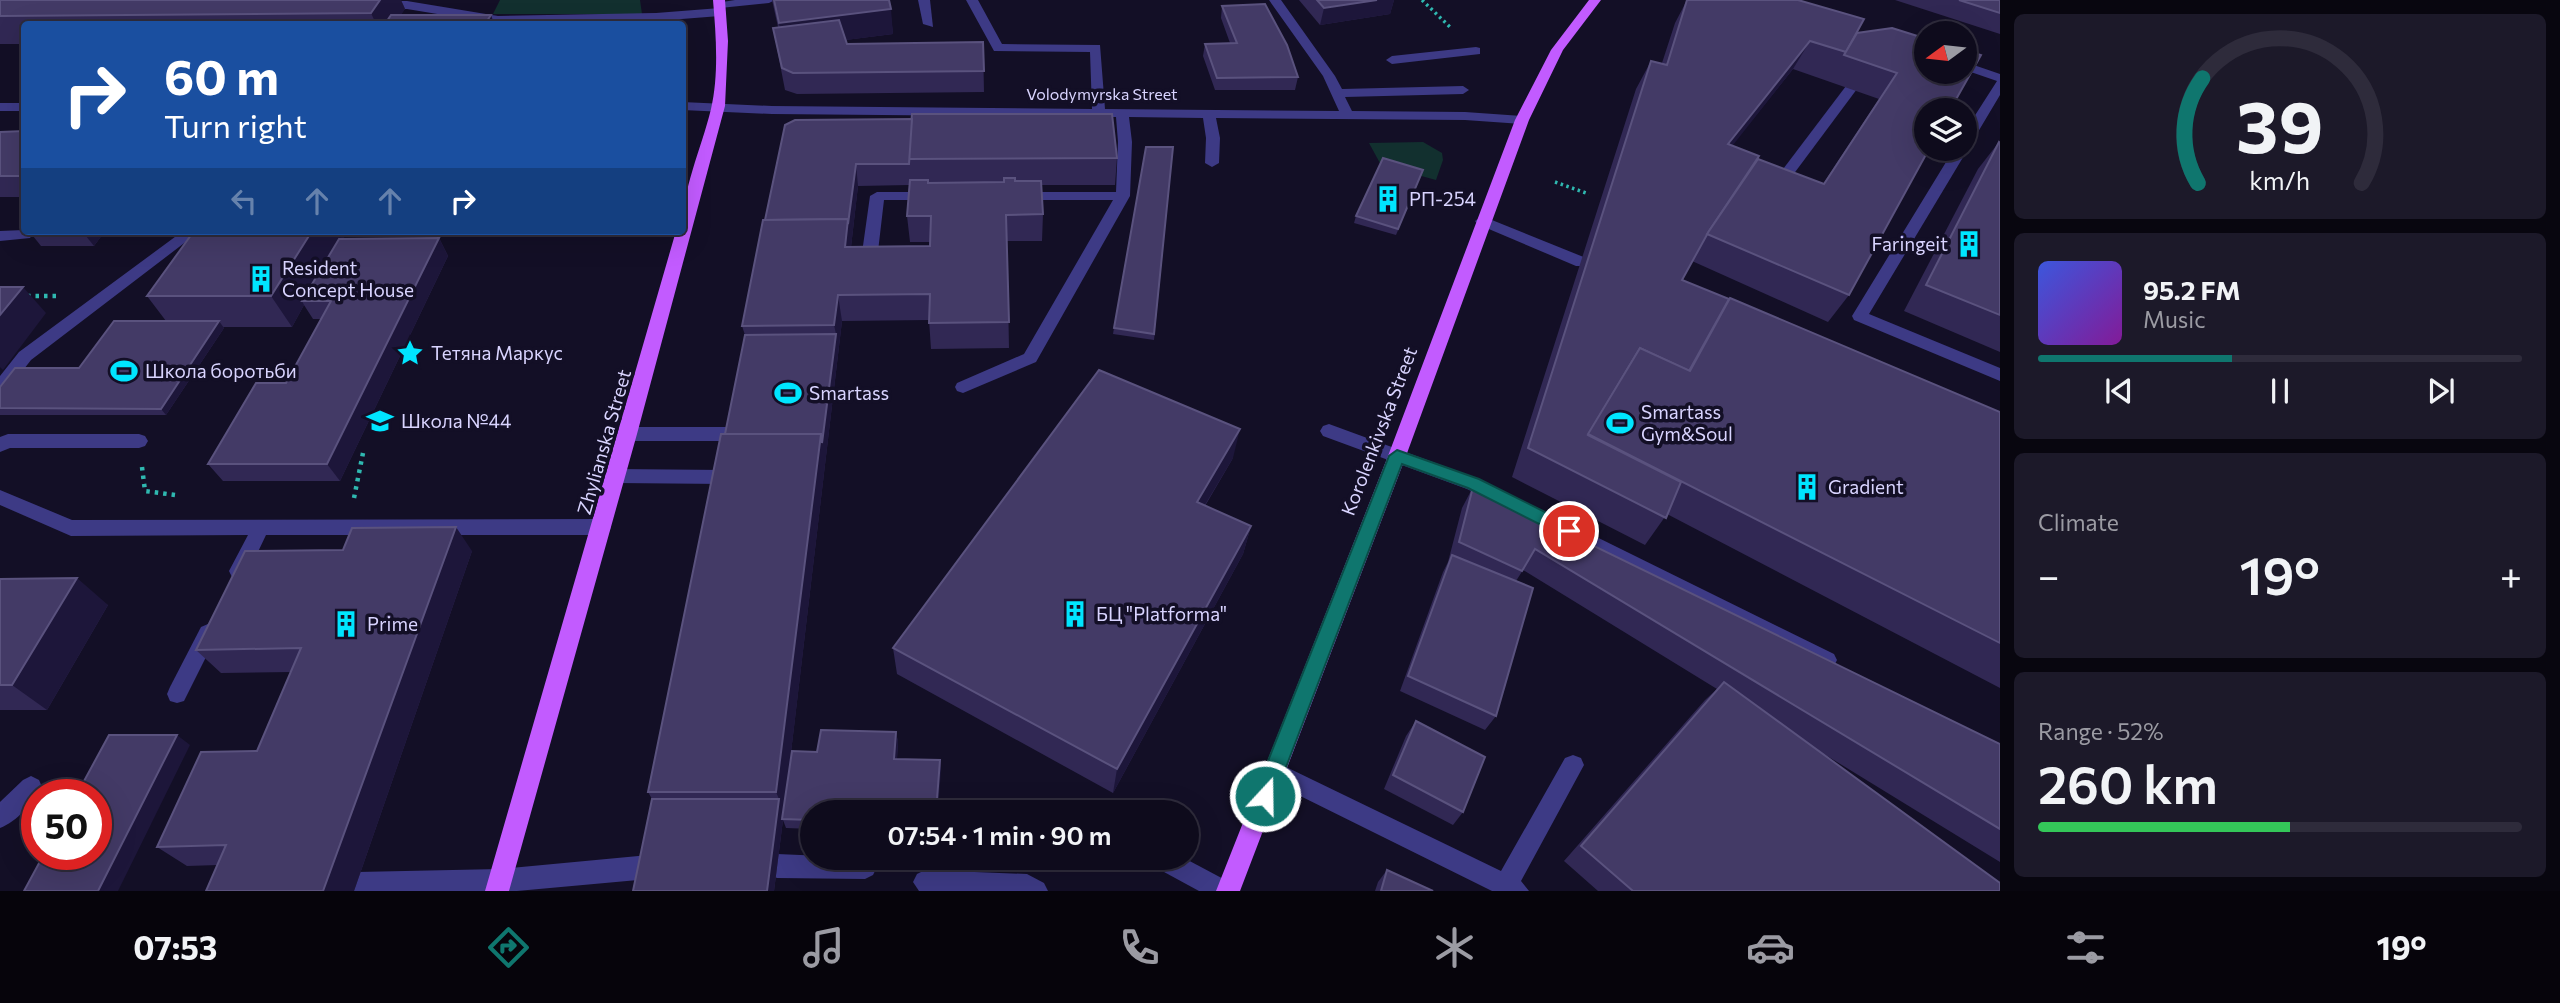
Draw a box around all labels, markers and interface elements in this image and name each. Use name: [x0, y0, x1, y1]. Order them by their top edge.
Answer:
north arrow: [1914, 21, 1978, 84]
map controls: [1914, 21, 1977, 161]
text: 60 m: [164, 45, 279, 105]
icon: right: [49, 49, 140, 140]
text: 39: [2236, 79, 2324, 168]
street label: Volodymyrska Street: [1026, 84, 1178, 103]
button: layers: [1914, 98, 1977, 161]
text: Turn right: [164, 105, 307, 145]
text: km/h: [2250, 164, 2310, 194]
icon: left: [225, 182, 263, 220]
icon: ahead: [298, 182, 336, 220]
icon: ahead: [371, 182, 409, 220]
icon: right: [444, 182, 482, 220]
building icon: РП-254: [1373, 184, 1403, 214]
place label: РП-254: [1409, 187, 1476, 210]
building icon: Faringeit: [1954, 229, 1984, 259]
place label: Faringeit: [1871, 232, 1948, 255]
place label: Resident Concept House: [282, 256, 414, 301]
building icon: Resident Concept House: [246, 264, 276, 294]
text: 95.2 FM: [2143, 274, 2241, 305]
text: Music: [2143, 305, 2206, 333]
place icon: Тетяна Маркус: [395, 338, 425, 368]
place label: Тетяна Маркус: [431, 341, 563, 364]
street label: Korolenkivska Street: [1336, 343, 1421, 518]
sports icon: Школа боротьби: [109, 356, 139, 386]
place label: Школа боротьби: [145, 359, 297, 382]
street label: Zhylianska Street: [572, 366, 635, 517]
icon: previous: [2100, 372, 2138, 410]
icon: pause: [2261, 372, 2299, 410]
icon: next: [2422, 372, 2460, 410]
sports icon: Smartass: [773, 378, 803, 408]
place label: Smartass: [809, 381, 889, 404]
place label: Smartass Gym&Soul: [1641, 400, 1733, 445]
school or university icon: Школа №44: [365, 406, 395, 436]
sports icon: Smartass Gym&Soul: [1605, 408, 1635, 438]
place label: Школа №44: [401, 409, 511, 432]
building icon: Gradient: [1792, 472, 1822, 502]
place label: Gradient: [1828, 475, 1904, 498]
pin: [1539, 501, 1599, 561]
text: Climate: [2038, 508, 2119, 536]
icon: arrive: [1550, 512, 1588, 550]
text: 19°: [2239, 542, 2320, 606]
text: −: [2038, 551, 2060, 598]
text: +: [2500, 551, 2522, 598]
building icon: БЦ "Platforma": [1060, 599, 1090, 629]
place label: БЦ "Platforma": [1096, 602, 1227, 625]
building icon: Prime: [331, 609, 361, 639]
place label: Prime: [367, 612, 418, 635]
text: Range · 52%: [2038, 717, 2163, 745]
text: 260 km: [2038, 751, 2218, 815]
position arrow: [1228, 759, 1302, 833]
speed limit sign: 50: [21, 779, 112, 870]
text: 07:54 · 1 min · 90 m: [888, 819, 1111, 850]
icon: directions: [484, 923, 533, 972]
icon: music: [799, 923, 848, 972]
icon: phone: [1115, 923, 1164, 972]
icon: climate: [1430, 923, 1479, 972]
icon: car: [1746, 923, 1795, 972]
icon: filters: [2061, 923, 2110, 972]
text: 07:53: [133, 927, 218, 967]
text: 19°: [2376, 927, 2427, 967]

